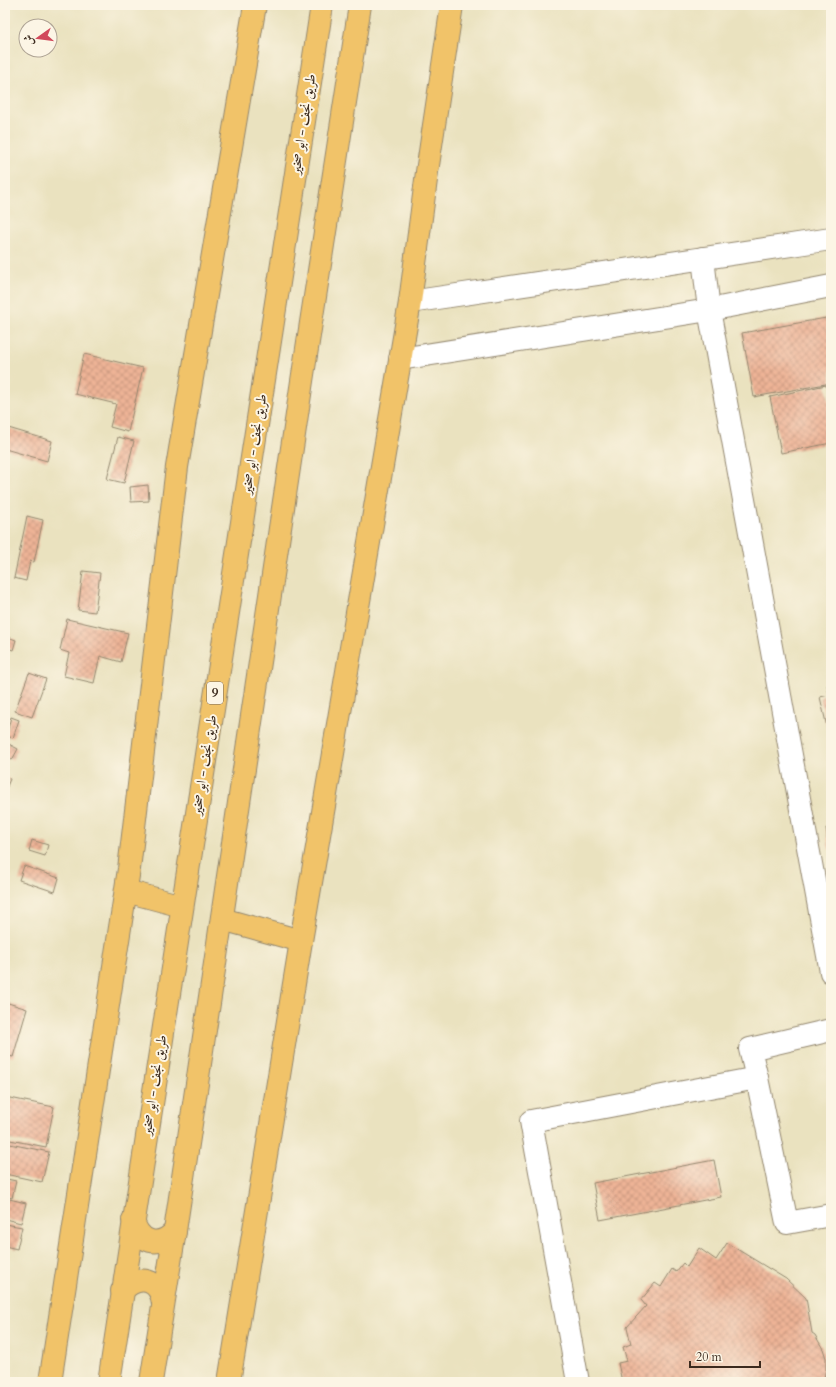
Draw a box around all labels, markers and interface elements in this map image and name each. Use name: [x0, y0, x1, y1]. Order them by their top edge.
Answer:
north arrow: [18, 18, 58, 58]
text: ش: [20, 33, 37, 47]
street label: طريق نجف - ابو صخير: [285, 72, 320, 178]
street label: طريق نجف - ابو صخير: [236, 392, 271, 498]
road number: 9: [207, 682, 223, 704]
street label: طريق نجف - ابو صخير: [186, 713, 221, 819]
street label: طريق نجف - ابو صخير: [136, 1033, 171, 1139]
scale bar: [690, 1343, 760, 1369]
text: 20 m: [696, 1349, 723, 1365]

